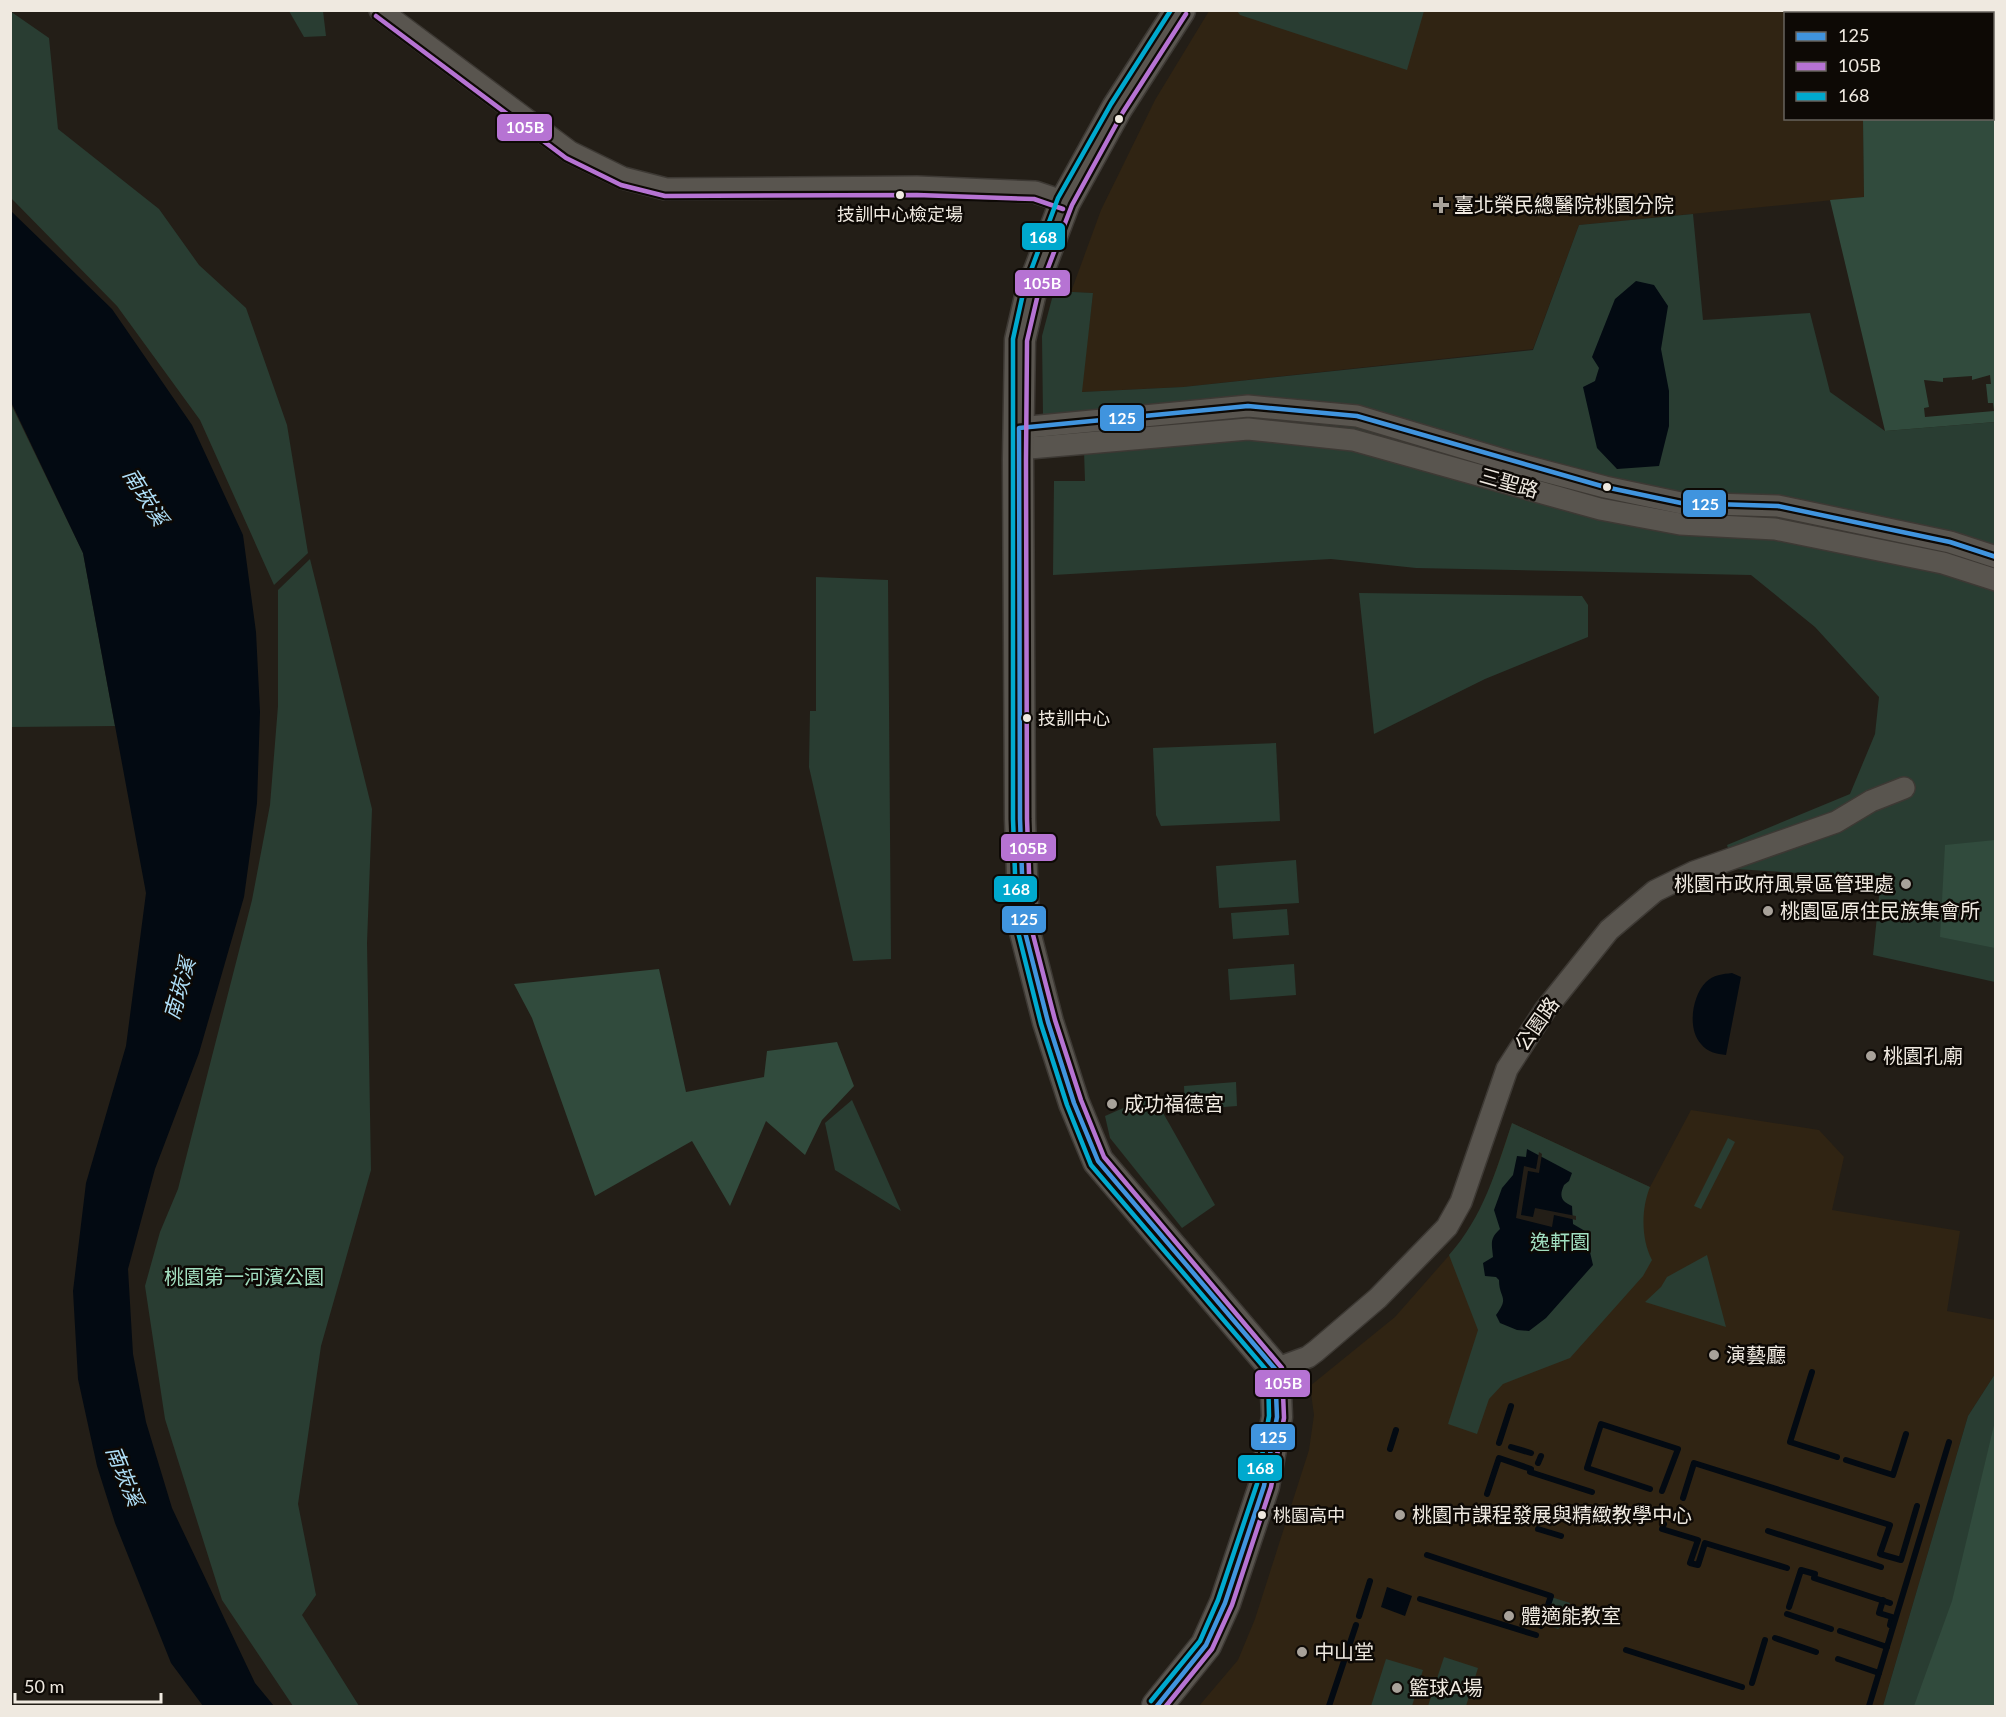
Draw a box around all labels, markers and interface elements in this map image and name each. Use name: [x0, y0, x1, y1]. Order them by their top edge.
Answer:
legend: [1784, 12, 1994, 120]
text: 125: [1838, 24, 1869, 46]
text: 105B: [1838, 54, 1881, 76]
text: 168: [1838, 84, 1869, 106]
line badge: 105B: [496, 113, 553, 142]
unlabelled marker: [1113, 113, 1125, 125]
text: 105B: [506, 117, 544, 136]
marker: 技訓中心檢定場: [894, 189, 906, 201]
place label: 臺北榮民總醫院桃園分院: [1454, 192, 1674, 216]
marker: 臺北榮民總醫院桃園分院: [1432, 196, 1450, 214]
place label: 技訓中心檢定場: [837, 203, 963, 225]
line badge: 168: [1021, 222, 1066, 251]
text: 168: [1029, 227, 1057, 246]
line badge: 105B: [1014, 269, 1071, 297]
text: 105B: [1023, 273, 1061, 292]
line badge: 125: [1099, 404, 1145, 432]
text: 125: [1108, 408, 1136, 427]
street label: 三聖路: [1477, 462, 1541, 502]
water label: 南崁溪: [119, 463, 175, 532]
unlabelled marker: [1601, 481, 1613, 493]
line badge: 125: [1682, 489, 1727, 518]
text: 125: [1691, 494, 1719, 513]
place label: 技訓中心: [1038, 707, 1110, 729]
marker: 技訓中心: [1021, 712, 1033, 724]
line badge: 105B: [1000, 833, 1057, 862]
text: 105B: [1009, 838, 1047, 857]
place label: 桃園市政府風景區管理處: [1674, 871, 1894, 895]
line badge: 168: [993, 875, 1038, 903]
marker: 桃園市政府風景區管理處: [1899, 877, 1913, 891]
text: 168: [1002, 879, 1030, 898]
place label: 桃園區原住民族集會所: [1780, 898, 1980, 922]
marker: 桃園區原住民族集會所: [1761, 904, 1775, 918]
line badge: 125: [1001, 905, 1047, 934]
text: 125: [1010, 909, 1038, 928]
water label: 南崁溪: [158, 952, 200, 1022]
street label: 公園路: [1509, 992, 1563, 1055]
place label: 桃園孔廟: [1883, 1043, 1963, 1067]
marker: 桃園孔廟: [1864, 1049, 1878, 1063]
place label: 成功福德宮: [1124, 1091, 1224, 1115]
marker: 成功福德宮: [1105, 1097, 1119, 1111]
park label: 逸軒園: [1530, 1229, 1590, 1253]
park label: 桃園第一河濱公園: [164, 1264, 324, 1288]
place label: 演藝廳: [1726, 1342, 1786, 1366]
marker: 演藝廳: [1707, 1348, 1721, 1362]
line badge: 105B: [1254, 1369, 1311, 1398]
text: 105B: [1264, 1373, 1302, 1392]
line badge: 125: [1250, 1423, 1296, 1451]
text: 125: [1259, 1427, 1287, 1446]
water label: 南崁溪: [102, 1442, 150, 1512]
line badge: 168: [1237, 1454, 1283, 1482]
text: 168: [1246, 1458, 1274, 1477]
place label: 桃園市課程發展與精緻教學中心: [1412, 1502, 1692, 1526]
place label: 桃園高中: [1273, 1504, 1345, 1526]
marker: 桃園市課程發展與精緻教學中心: [1393, 1508, 1407, 1522]
marker: 桃園高中: [1256, 1509, 1268, 1521]
place label: 體適能教室: [1521, 1603, 1621, 1627]
marker: 體適能教室: [1502, 1609, 1516, 1623]
place label: 中山堂: [1314, 1639, 1374, 1663]
marker: 中山堂: [1295, 1645, 1309, 1659]
scale bar: [15, 1666, 160, 1704]
text: 50 m: [24, 1675, 64, 1697]
place label: 籃球A場: [1409, 1675, 1483, 1699]
marker: 籃球A場: [1390, 1681, 1404, 1695]

